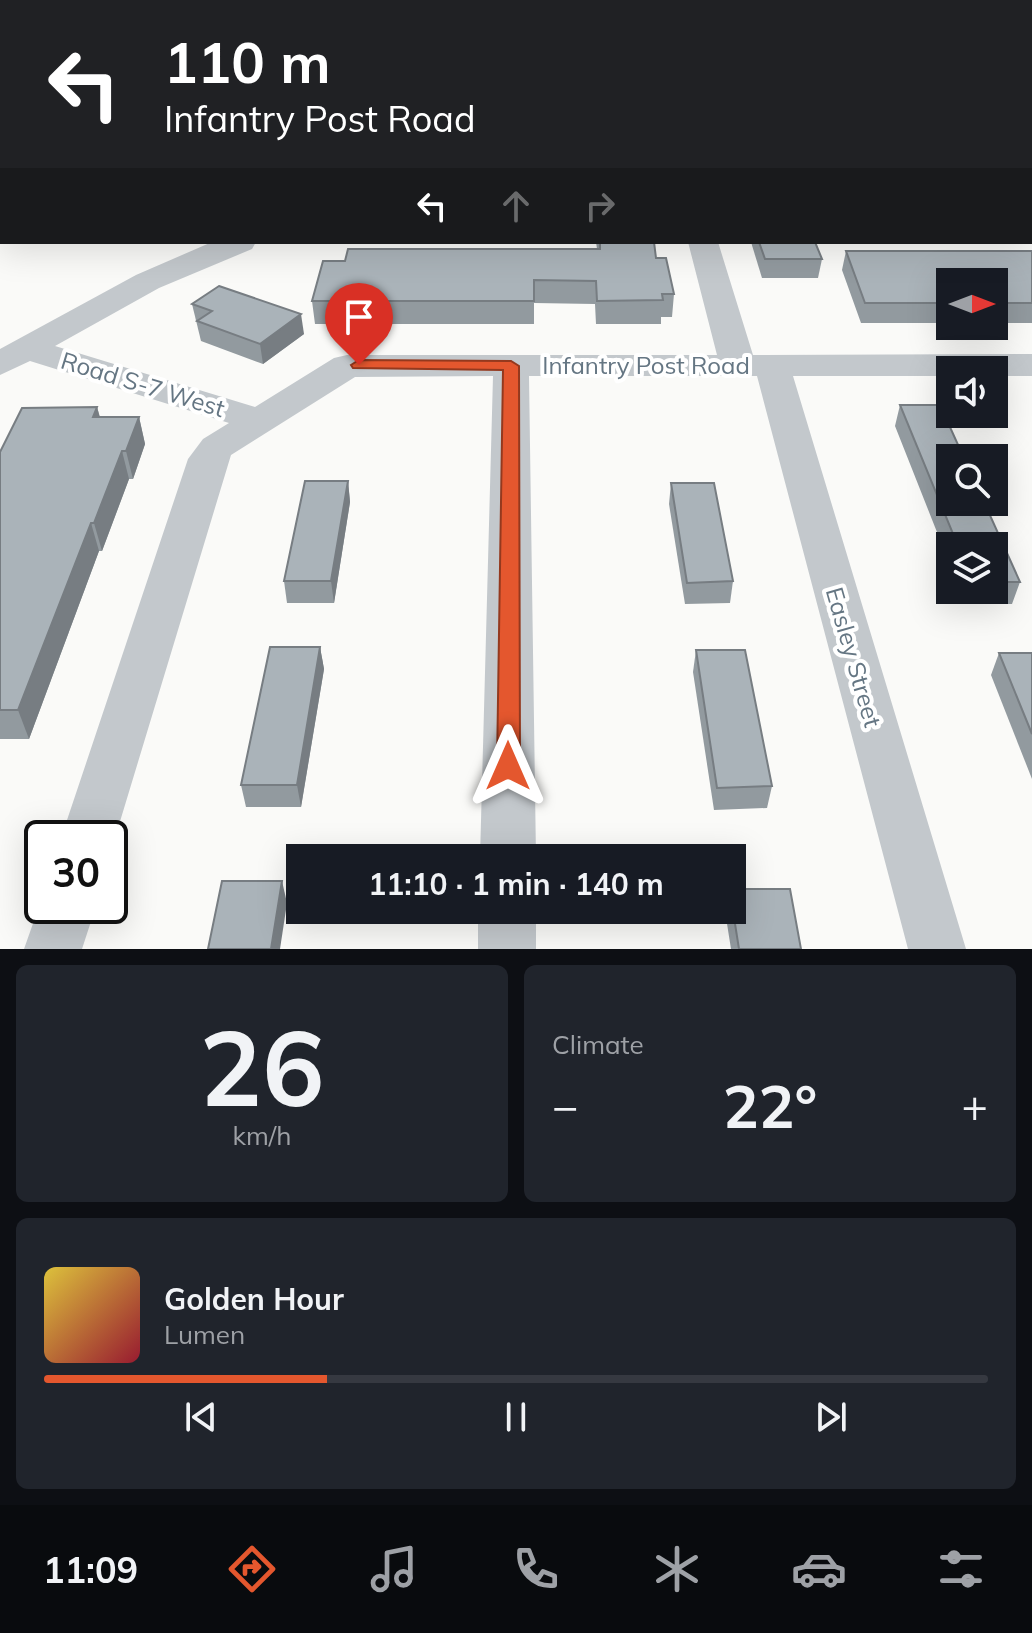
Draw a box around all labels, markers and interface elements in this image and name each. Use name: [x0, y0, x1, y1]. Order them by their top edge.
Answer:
text: 110 m: [164, 27, 331, 97]
icon: left: [32, 32, 136, 136]
text: Infantry Post Road: [164, 96, 475, 141]
icon: left: [410, 184, 454, 228]
icon: ahead: [494, 184, 538, 228]
icon: right: [578, 184, 622, 228]
north arrow: [936, 268, 1008, 340]
map controls: [936, 268, 1008, 604]
pin: [325, 283, 393, 365]
icon: arrive: [337, 295, 381, 339]
street label: Road S-7 West: [58, 345, 228, 423]
street label: Infantry Post Road: [542, 350, 750, 380]
button: sound: [936, 356, 1008, 428]
button: search: [936, 444, 1008, 516]
button: layers: [936, 532, 1008, 604]
street label: Easley Street: [820, 584, 888, 730]
position arrow: [466, 724, 550, 808]
speed limit sign: 30: [24, 820, 128, 924]
text: 11:10 · 1 min · 140 m: [368, 865, 664, 903]
text: 26: [200, 1001, 324, 1132]
text: Climate: [552, 1028, 644, 1061]
text: 22°: [723, 1068, 817, 1143]
text: −: [552, 1078, 578, 1133]
text: +: [962, 1078, 988, 1133]
text: km/h: [233, 1119, 291, 1152]
text: Golden Hour: [164, 1280, 344, 1318]
text: Lumen: [164, 1318, 245, 1351]
icon: previous: [179, 1395, 223, 1439]
icon: pause: [494, 1395, 538, 1439]
icon: next: [809, 1395, 853, 1439]
icon: directions: [224, 1541, 280, 1597]
icon: music: [366, 1541, 422, 1597]
icon: phone: [508, 1541, 564, 1597]
icon: climate: [649, 1541, 705, 1597]
icon: car: [791, 1541, 847, 1597]
icon: filters: [933, 1541, 989, 1597]
text: 11:09: [43, 1547, 138, 1592]

